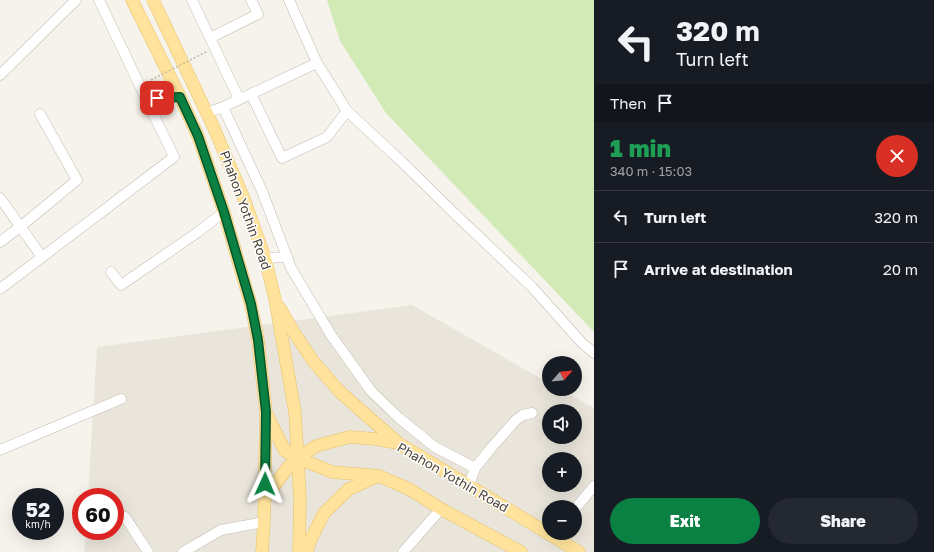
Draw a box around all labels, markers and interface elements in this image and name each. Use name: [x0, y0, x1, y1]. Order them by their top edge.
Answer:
text: 320 m: [676, 14, 760, 47]
icon: left: [610, 16, 662, 68]
text: Turn left: [676, 48, 749, 70]
pin: [140, 81, 174, 115]
icon: arrive: [146, 87, 168, 109]
icon: arrive: [654, 92, 676, 114]
text: Then: [610, 94, 646, 112]
text: 1 min: [610, 133, 671, 162]
button: close: [876, 135, 918, 177]
street label: Phahon Yothin Road: [217, 148, 275, 272]
text: 340 m · 15:03: [610, 163, 692, 179]
icon: left: [610, 206, 632, 228]
text: Turn left: [644, 208, 706, 226]
text: 320 m: [874, 208, 918, 226]
icon: arrive: [610, 258, 632, 280]
text: Arrive at destination: [644, 260, 793, 278]
text: 20 m: [883, 260, 918, 278]
north arrow: [542, 356, 582, 396]
map controls: [542, 356, 582, 540]
button: sound: [542, 404, 582, 444]
street label: Phahon Yothin Road: [395, 439, 511, 515]
button: +: [542, 452, 582, 492]
position arrow: [244, 463, 286, 505]
speed limit sign: 60: [72, 488, 124, 540]
text: 52: [26, 497, 50, 521]
button: Exit: [610, 498, 760, 544]
button: Share: [768, 498, 918, 544]
button: −: [542, 500, 582, 540]
text: km/h: [25, 518, 51, 530]

